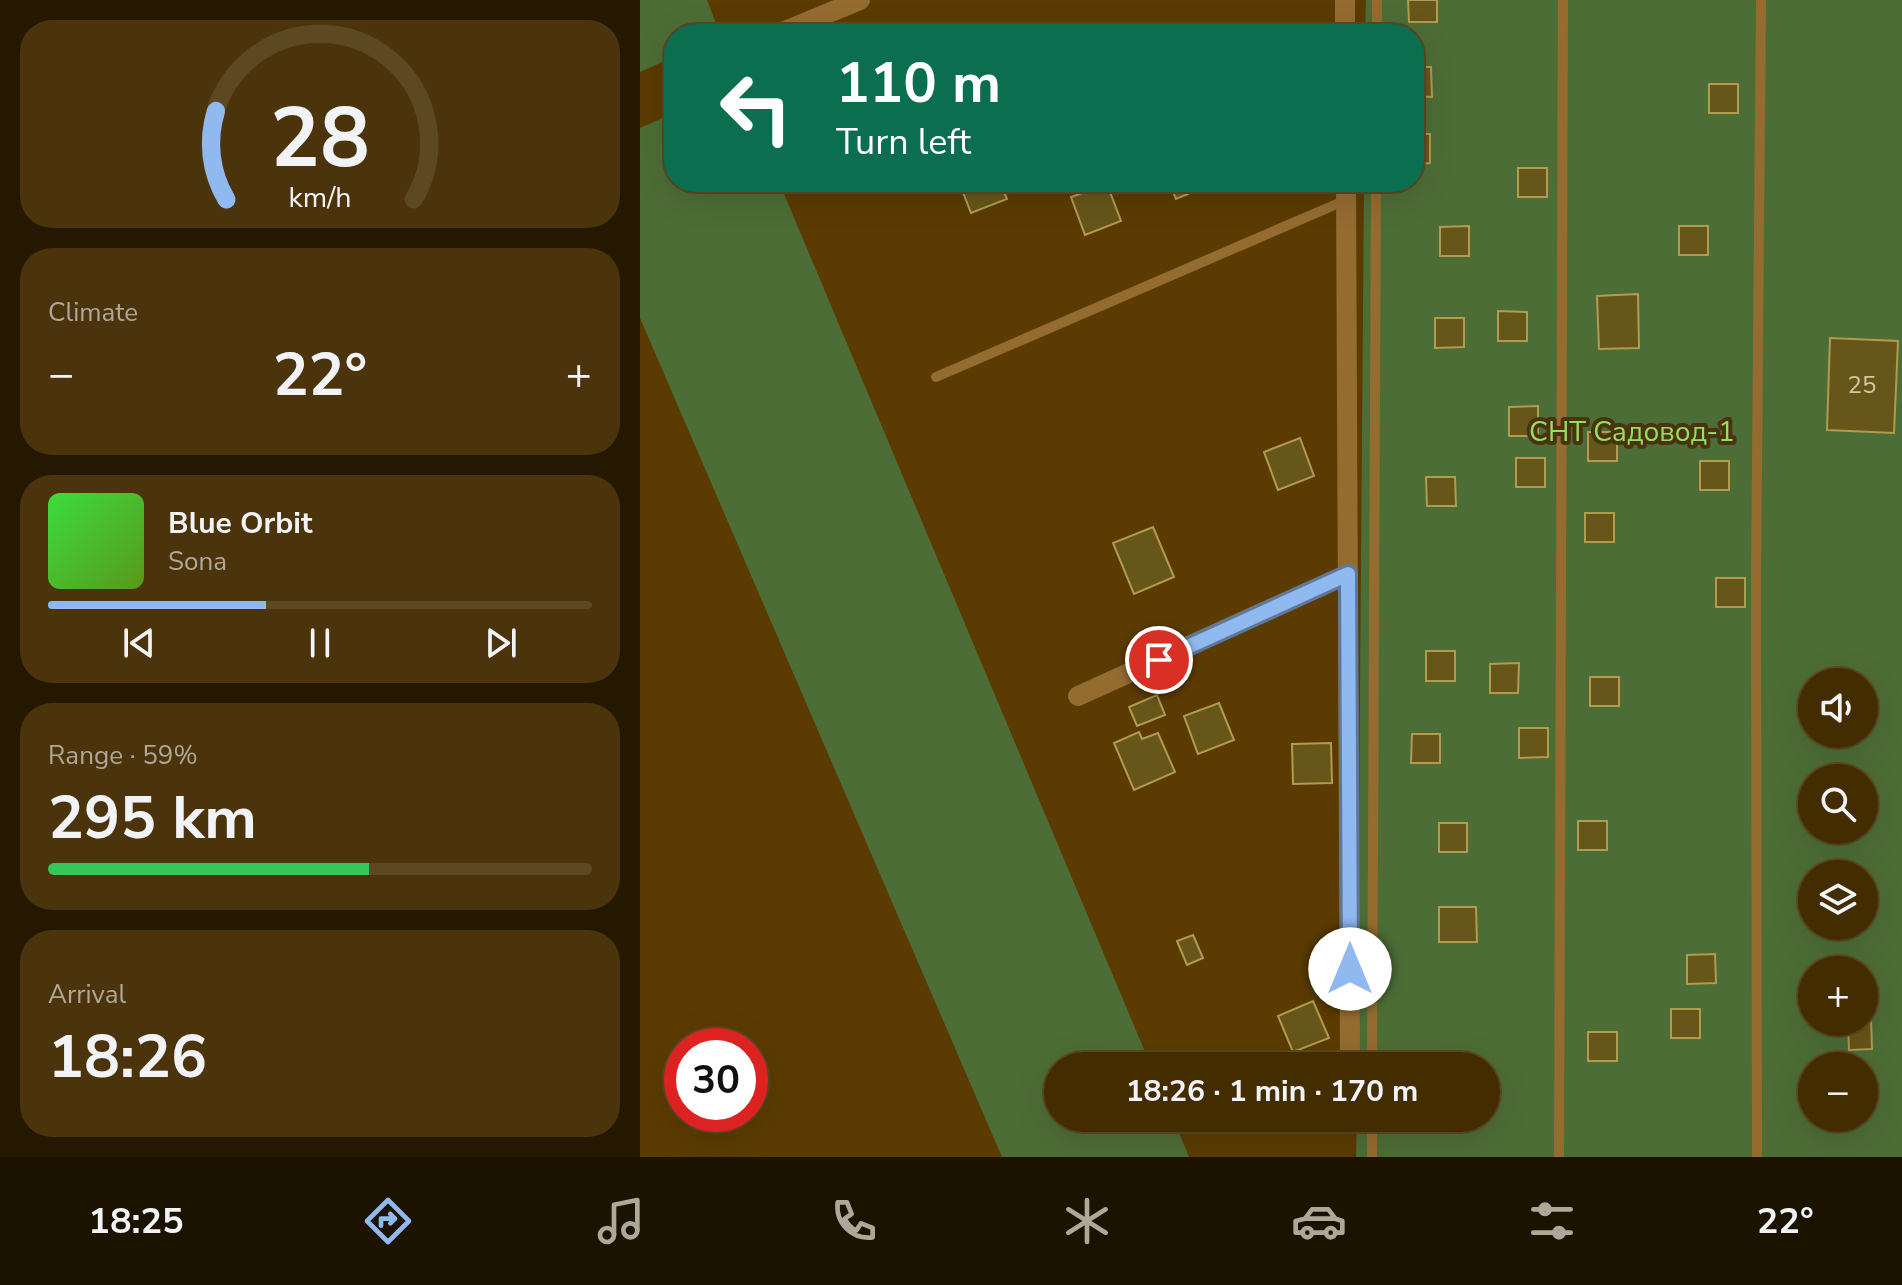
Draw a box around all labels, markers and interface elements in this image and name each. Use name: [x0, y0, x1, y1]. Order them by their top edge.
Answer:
text: 110 m: [836, 45, 1001, 122]
icon: left: [704, 56, 808, 160]
text: 28: [270, 82, 370, 195]
text: Turn left: [836, 118, 971, 167]
text: km/h: [289, 178, 351, 217]
text: Climate: [48, 295, 138, 330]
text: 22°: [273, 334, 367, 416]
text: −: [48, 345, 74, 405]
text: +: [566, 345, 592, 405]
house number: 25: [1848, 369, 1876, 401]
park label: СНТ Садовод-1: [1529, 413, 1735, 451]
text: Blue Orbit: [168, 503, 312, 544]
text: Sona: [168, 544, 227, 579]
icon: previous: [117, 621, 161, 665]
icon: pause: [298, 621, 342, 665]
icon: next: [479, 621, 523, 665]
pin: [1125, 626, 1193, 694]
icon: arrive: [1137, 638, 1181, 682]
map controls: [1798, 668, 1878, 1132]
button: sound: [1798, 668, 1878, 748]
text: Range · 59%: [48, 738, 198, 773]
button: search: [1798, 764, 1878, 844]
text: 295 km: [48, 777, 257, 859]
button: layers: [1798, 860, 1878, 940]
position arrow: [1308, 927, 1392, 1011]
button: +: [1798, 956, 1878, 1036]
text: Arrival: [48, 977, 126, 1012]
text: 18:26: [48, 1016, 207, 1098]
speed limit sign: 30: [664, 1028, 768, 1132]
button: −: [1798, 1052, 1878, 1132]
text: 18:26 · 1 min · 170 m: [1126, 1071, 1418, 1112]
icon: directions: [360, 1193, 416, 1249]
icon: music: [593, 1193, 649, 1249]
icon: phone: [826, 1193, 882, 1249]
icon: climate: [1059, 1193, 1115, 1249]
icon: car: [1291, 1193, 1347, 1249]
icon: filters: [1524, 1193, 1580, 1249]
text: 18:25: [88, 1197, 184, 1246]
text: 22°: [1757, 1197, 1814, 1246]

